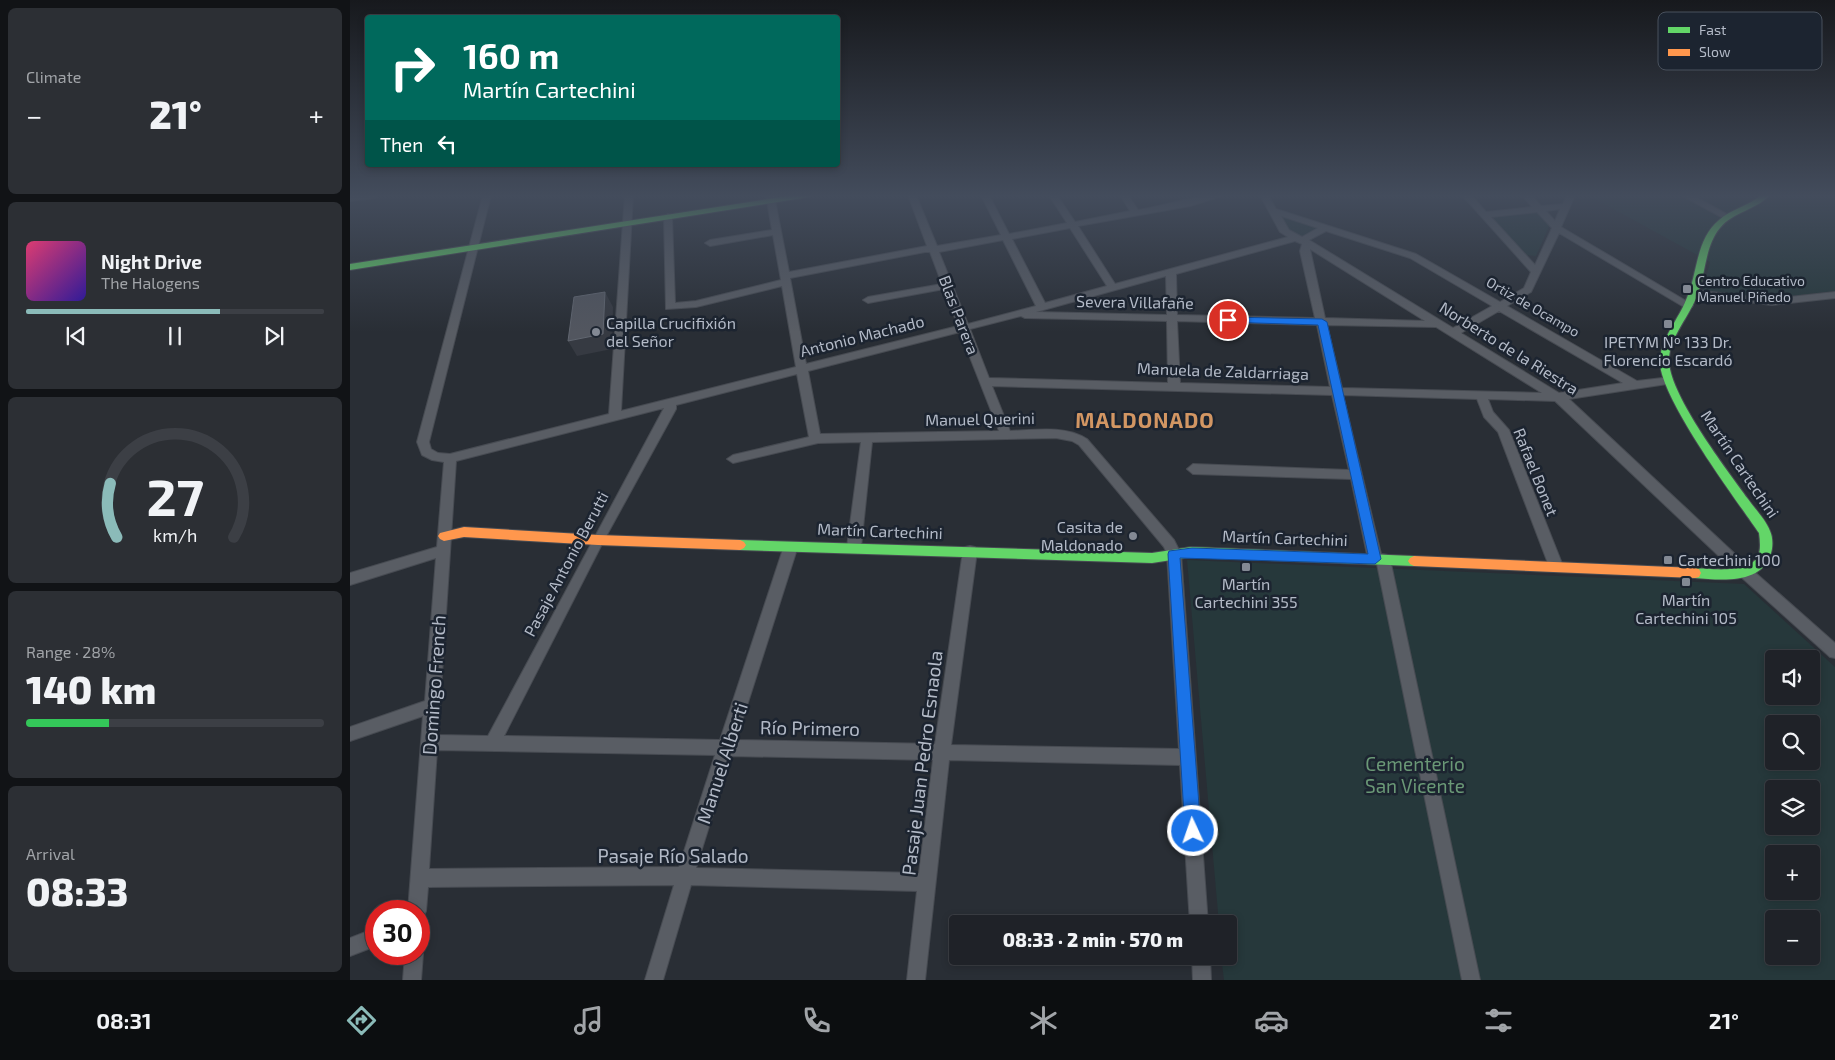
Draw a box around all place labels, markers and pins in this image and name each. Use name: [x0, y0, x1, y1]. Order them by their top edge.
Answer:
place label: Centro Educativo Manuel Piñedo: [1697, 272, 1805, 305]
marker: Centro Educativo Manuel Piñedo: [1681, 283, 1693, 295]
pin: [1207, 299, 1249, 341]
place label: Capilla Crucifixión del Señor: [606, 313, 736, 350]
marker: IPETYM Nº 133 Dr. Florencio Escardó: [1662, 318, 1674, 330]
marker: Capilla Crucifixión del Señor: [590, 326, 602, 338]
place label: IPETYM Nº 133 Dr. Florencio Escardó: [1603, 332, 1733, 369]
place label: Casita de Maldonado: [1041, 517, 1123, 554]
marker: Casita de Maldonado: [1127, 530, 1139, 542]
place label: Cartechini 100: [1678, 550, 1781, 569]
marker: Cartechini 100: [1662, 554, 1674, 566]
marker: Martín Cartechini 355: [1240, 561, 1252, 573]
place label: Martín Cartechini 355: [1195, 574, 1297, 611]
marker: Martín Cartechini 105: [1680, 576, 1692, 588]
place label: Martín Cartechini 105: [1635, 590, 1737, 627]

